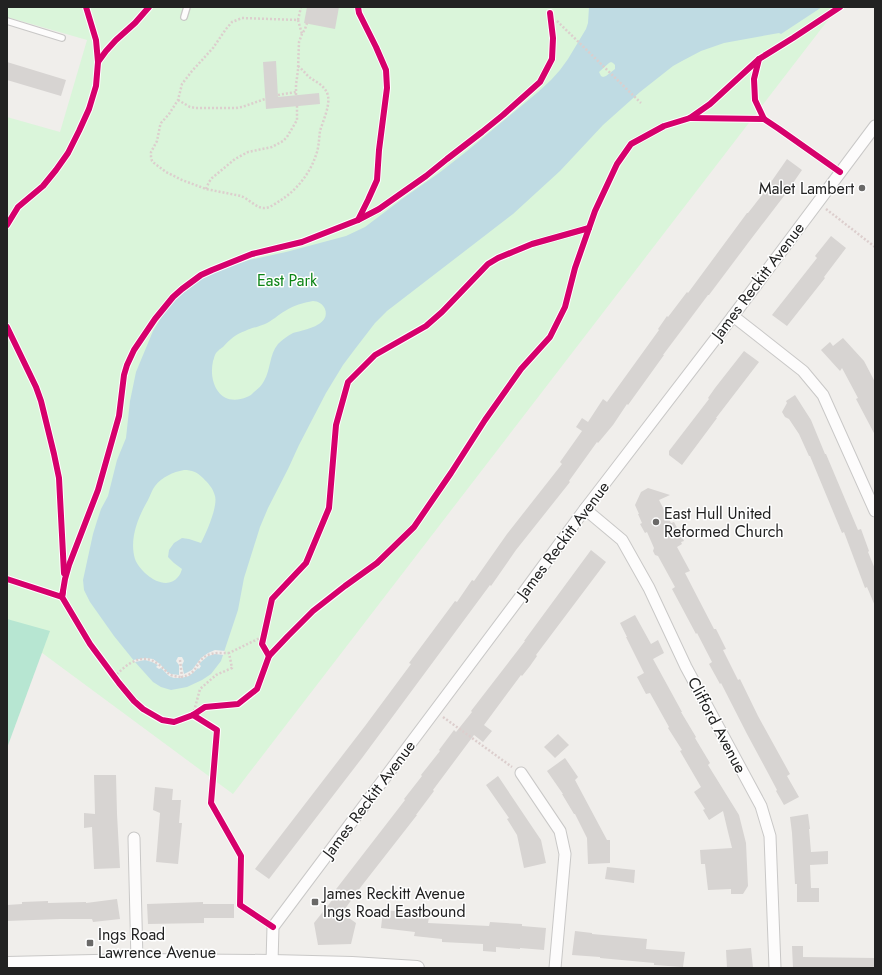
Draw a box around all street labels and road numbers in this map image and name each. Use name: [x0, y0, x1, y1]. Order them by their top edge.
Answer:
street label: James Reckitt Avenue: [705, 217, 810, 346]
street label: James Reckitt Avenue: [510, 476, 615, 605]
street label: Clifford Avenue: [682, 673, 752, 777]
street label: James Reckitt Avenue: [316, 735, 421, 864]

